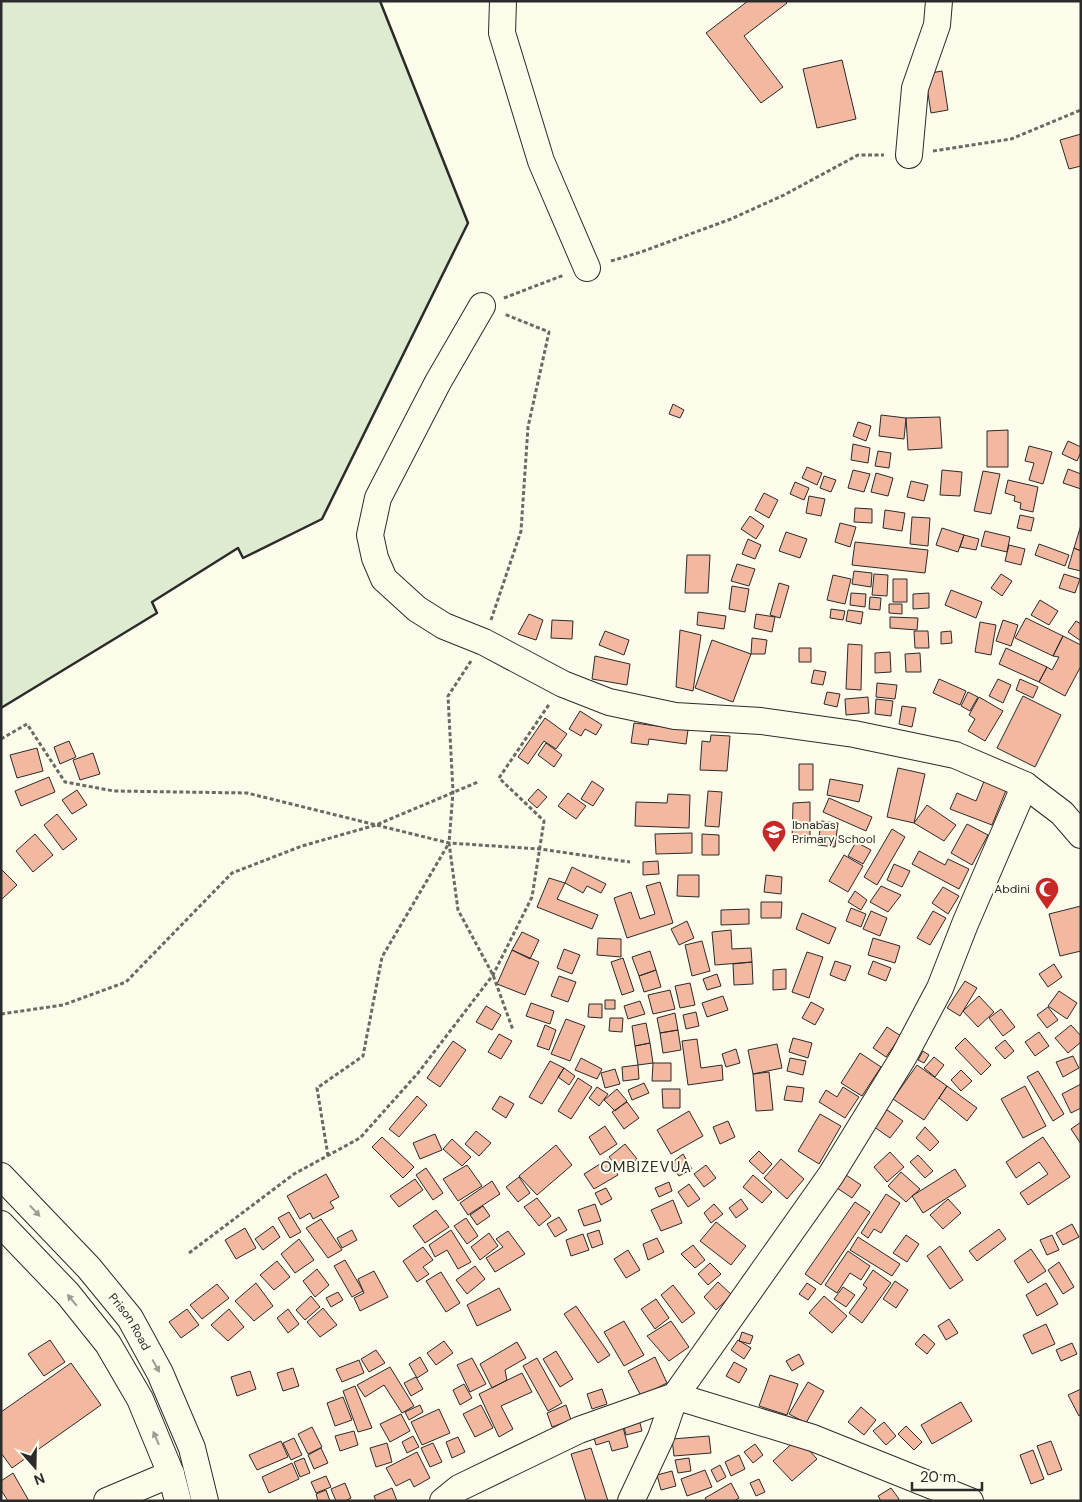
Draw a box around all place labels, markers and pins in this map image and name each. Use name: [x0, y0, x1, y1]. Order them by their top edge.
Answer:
place label: Ibnabas Primary School: [792, 817, 875, 847]
school or university icon: Ibnabas Primary School: [761, 819, 787, 853]
mosque icon: Abdini: [1034, 876, 1060, 910]
place label: Abdini: [994, 881, 1030, 897]

